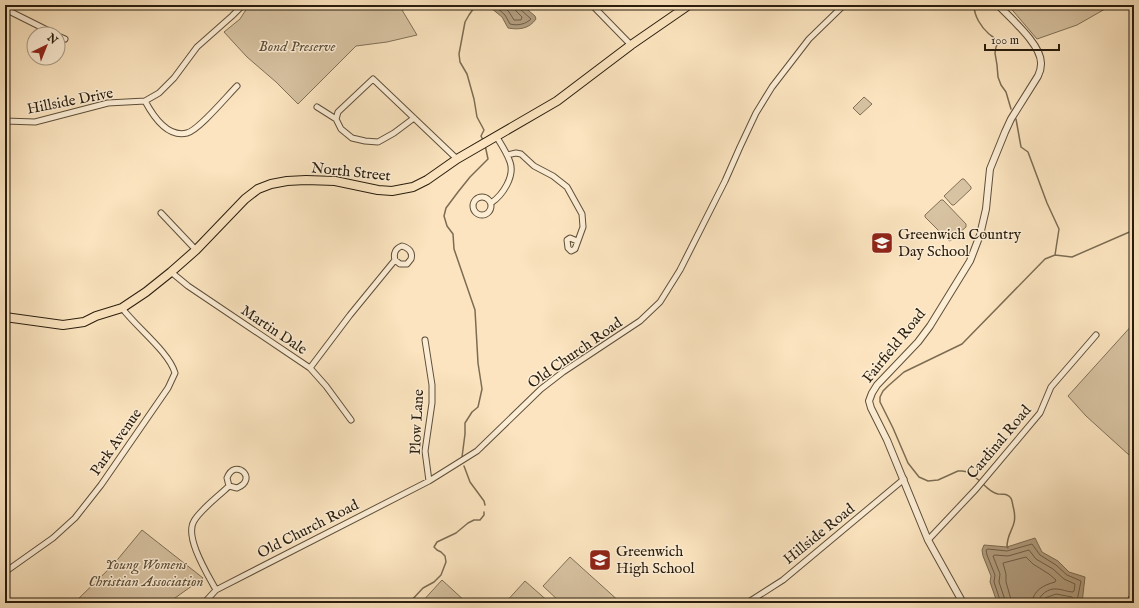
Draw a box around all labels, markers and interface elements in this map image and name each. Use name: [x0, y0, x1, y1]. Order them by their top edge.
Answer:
north arrow: [26, 26, 66, 66]
scale bar: [985, 26, 1059, 52]
text: N: [43, 30, 61, 48]
text: 100 m: [991, 33, 1019, 48]
park label: Bond Preserve: [258, 37, 336, 56]
street label: Hillside Drive: [25, 83, 115, 119]
street label: North Street: [310, 158, 392, 186]
place label: Greenwich Country Day School: [898, 225, 1022, 261]
school or university icon: Greenwich Country Day School: [869, 230, 895, 256]
street label: Martin Dale: [237, 301, 311, 359]
street label: Fairfield Road: [858, 304, 930, 387]
street label: Old Church Road: [524, 313, 627, 393]
street label: Plow Lane: [406, 389, 428, 455]
street label: Cardinal Road: [963, 400, 1036, 483]
street label: Park Avenue: [86, 405, 146, 479]
street label: Old Church Road: [254, 495, 363, 563]
street label: Hillside Road: [779, 499, 859, 569]
place label: Greenwich High School: [616, 542, 695, 578]
school or university icon: Greenwich High School: [587, 547, 613, 573]
park label: Young Womens Christian Association: [88, 555, 204, 591]

